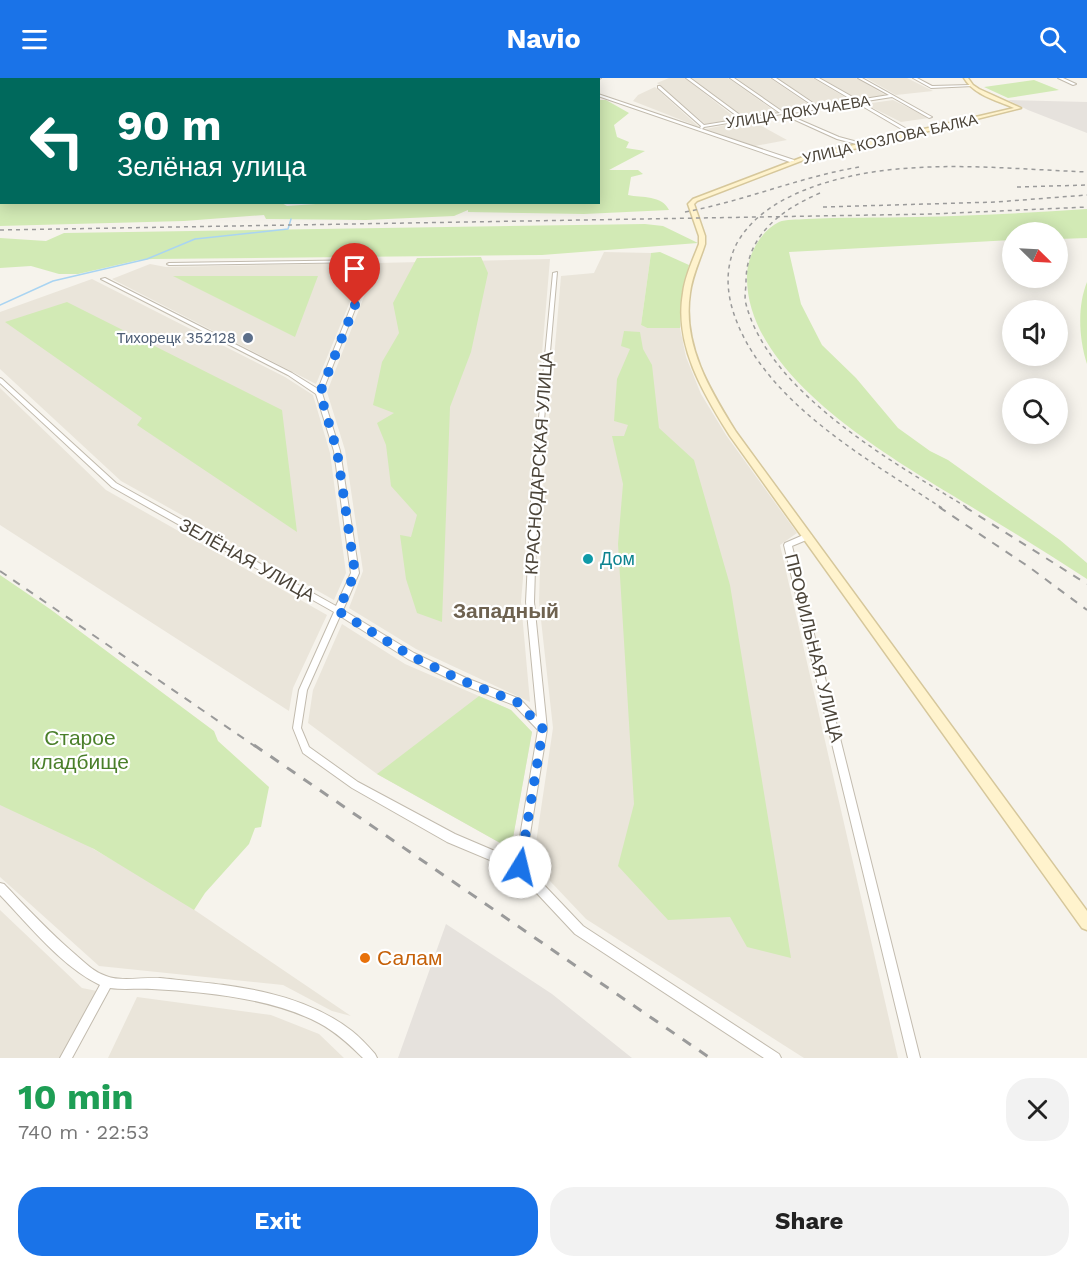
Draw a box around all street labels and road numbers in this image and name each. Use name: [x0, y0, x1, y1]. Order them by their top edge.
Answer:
street label: УЛИЦА ДОКУЧАЕВА: [725, 92, 871, 132]
street label: УЛИЦА КОЗЛОВА БАЛКА: [800, 110, 980, 168]
street label: КРАСНОДАРСКАЯ УЛИЦА: [520, 350, 557, 575]
street label: ЗЕЛЁНАЯ УЛИЦА: [176, 514, 319, 606]
street label: ПРОФИЛЬНАЯ УЛИЦА: [781, 551, 848, 744]

